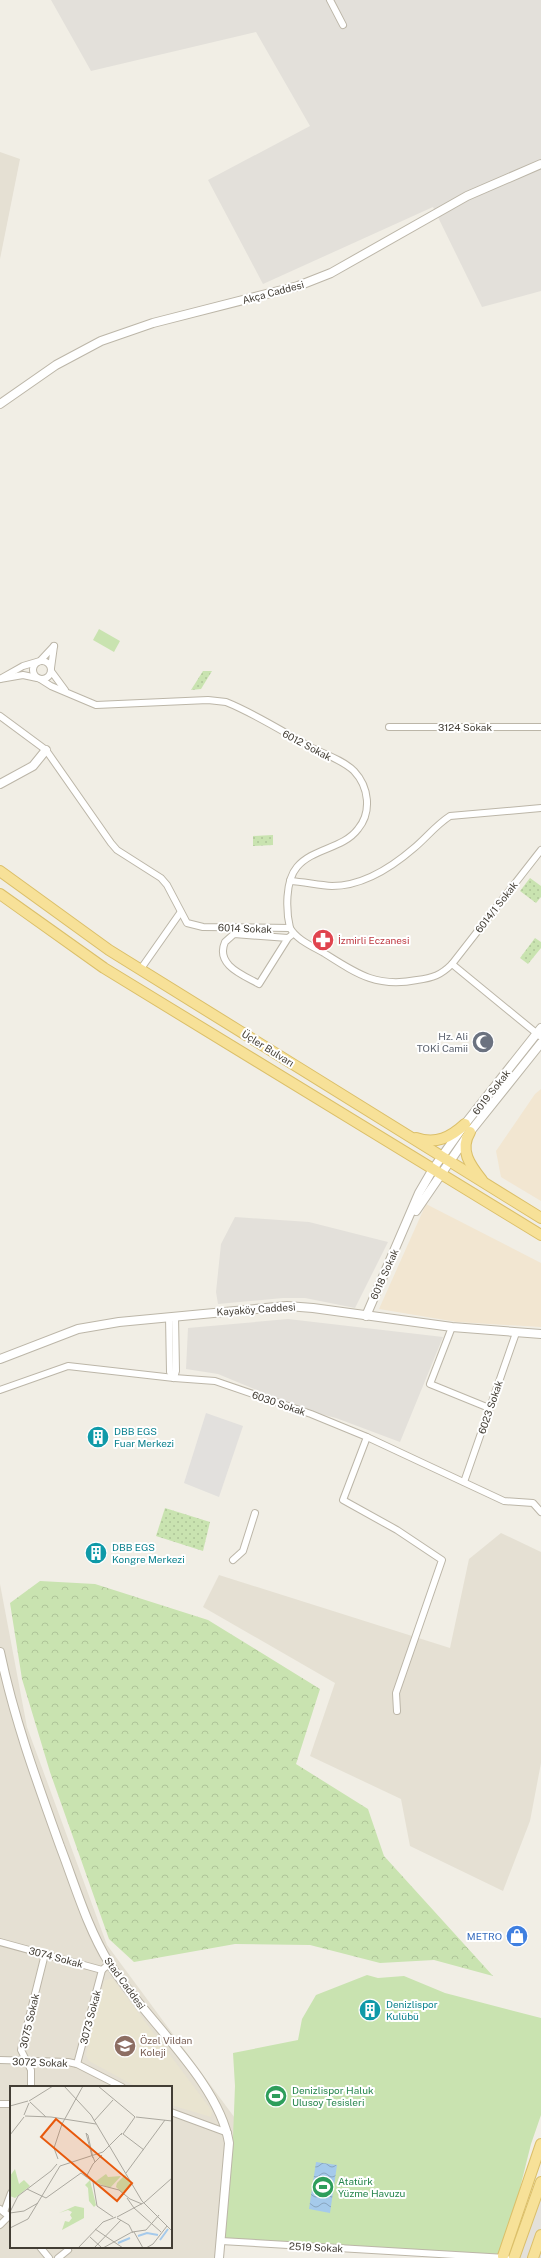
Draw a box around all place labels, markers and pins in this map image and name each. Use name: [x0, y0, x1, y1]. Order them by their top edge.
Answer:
pharmacy icon: İzmirli Eczanesi: [310, 927, 336, 953]
place label: İzmirli Eczanesi: [338, 934, 409, 946]
mosque icon: Hz. Ali TOKİ Camii: [470, 1029, 496, 1055]
place label: Hz. Ali TOKİ Camii: [417, 1030, 468, 1054]
building icon: DBB EGS Fuar Merkezi: [85, 1424, 111, 1450]
place label: DBB EGS Fuar Merkezi: [114, 1425, 174, 1449]
building icon: DBB EGS Kongre Merkezi: [83, 1540, 109, 1566]
place label: DBB EGS Kongre Merkezi: [112, 1541, 185, 1565]
shop icon: METRO: [504, 1923, 530, 1949]
place label: METRO: [467, 1930, 502, 1942]
building icon: Denizlispor Kulübü: [357, 1997, 383, 2023]
place label: Denizlispor Kulübü: [386, 1998, 438, 2022]
school or university icon: Özel Vildan Koleji: [112, 2033, 138, 2059]
place label: Özel Vildan Koleji: [140, 2034, 193, 2058]
sports icon: Denizlispor Haluk Ulusoy Tesisleri: [263, 2083, 289, 2109]
place label: Denizlispor Haluk Ulusoy Tesisleri: [292, 2084, 374, 2108]
sports icon: Atatürk Yüzme Havuzu: [310, 2174, 336, 2200]
place label: Atatürk Yüzme Havuzu: [338, 2175, 406, 2199]

